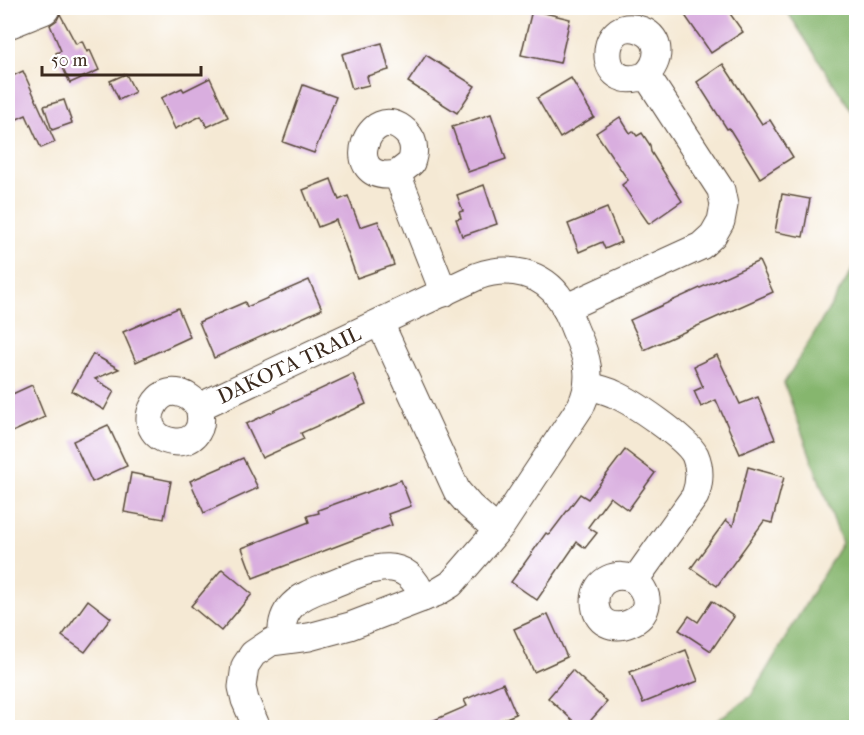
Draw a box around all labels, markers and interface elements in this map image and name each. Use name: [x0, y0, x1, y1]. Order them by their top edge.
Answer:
scale bar: [42, 39, 201, 77]
text: 50 m: [51, 50, 88, 71]
street label: DAKOTA TRAIL: [213, 321, 365, 409]

